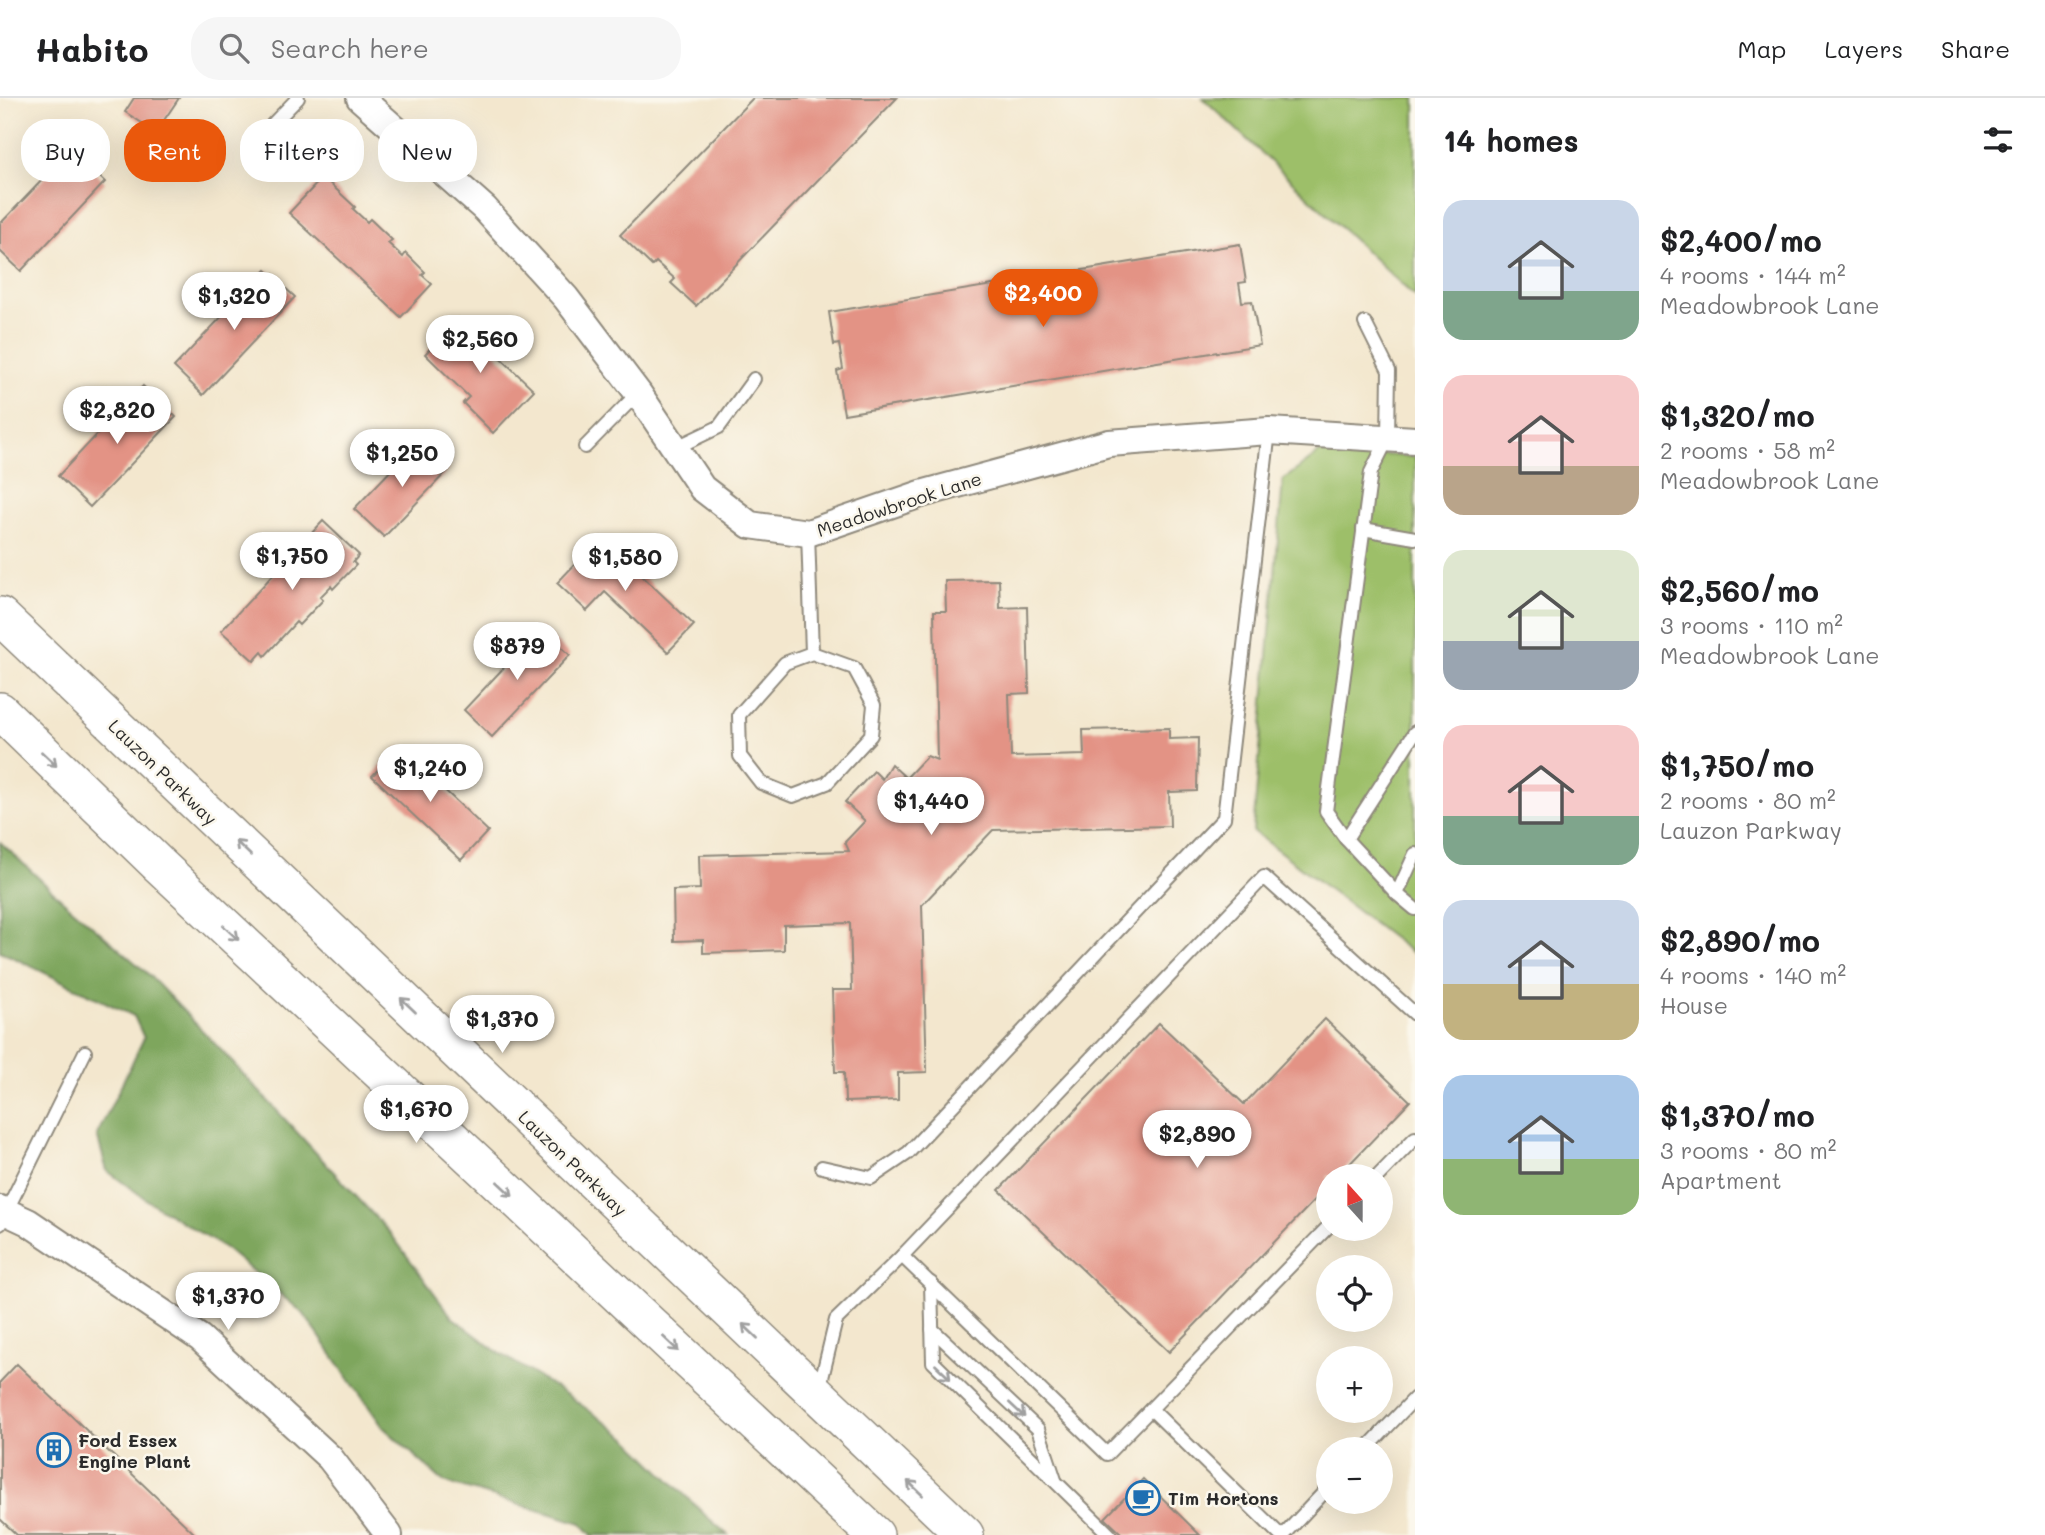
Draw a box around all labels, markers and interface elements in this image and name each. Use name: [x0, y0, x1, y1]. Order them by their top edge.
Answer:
search box: [191, 17, 681, 80]
text: Habito: [35, 27, 149, 70]
icon: search: [215, 29, 253, 67]
text: Search here: [271, 31, 429, 65]
text: Map: [1738, 33, 1786, 64]
text: Layers: [1824, 33, 1903, 64]
text: Share: [1941, 33, 2010, 64]
chip: Buy: [21, 119, 110, 182]
chip: Rent: [124, 119, 226, 182]
chip: Filters: [240, 119, 364, 182]
chip: New: [378, 119, 477, 182]
text: 14 homes: [1443, 120, 1579, 160]
icon: filters: [1979, 121, 2017, 159]
text: $2,400/mo: [1660, 220, 1822, 260]
icon: home: [1499, 228, 1583, 312]
text: 4 rooms · 144 m²: [1660, 260, 1846, 290]
pin: $2,400: [986, 270, 1100, 329]
pin: $1,320: [177, 272, 291, 332]
text: $2,400: [1004, 277, 1082, 307]
text: $1,320: [198, 280, 270, 310]
text: Meadowbrook Lane: [1660, 290, 1879, 320]
pin: $2,560: [423, 316, 537, 375]
text: $2,560: [442, 323, 518, 353]
pin: $2,820: [60, 386, 174, 446]
text: $2,820: [79, 394, 155, 424]
text: $1,320/mo: [1660, 395, 1815, 435]
icon: home: [1499, 403, 1583, 487]
pin: $1,250: [345, 430, 459, 489]
text: 2 rooms · 58 m²: [1660, 435, 1835, 465]
text: $1,250: [366, 437, 438, 467]
text: Meadowbrook Lane: [1660, 465, 1879, 495]
street label: Meadowbrook Lane: [814, 466, 984, 542]
pin: $1,750: [235, 532, 349, 592]
pin: $1,580: [568, 533, 682, 593]
text: $1,750: [256, 540, 328, 570]
text: $1,580: [588, 541, 662, 571]
text: $2,560/mo: [1660, 570, 1819, 610]
icon: home: [1499, 578, 1583, 662]
text: 3 rooms · 110 m²: [1660, 610, 1843, 640]
pin: $879: [476, 622, 558, 682]
text: $879: [489, 630, 545, 660]
text: Meadowbrook Lane: [1660, 640, 1879, 670]
street label: Lauzon Parkway: [103, 714, 223, 830]
pin: $1,240: [373, 744, 487, 804]
text: $1,750/mo: [1660, 745, 1814, 785]
one-way arrow: [40, 750, 57, 767]
text: $1,240: [393, 752, 467, 782]
icon: home: [1499, 753, 1583, 837]
pin: $1,440: [874, 778, 988, 837]
text: $1,440: [893, 785, 969, 815]
text: 2 rooms · 80 m²: [1660, 785, 1836, 815]
text: Lauzon Parkway: [1660, 815, 1842, 845]
one-way arrow: [235, 840, 252, 857]
text: $2,890/mo: [1660, 920, 1820, 960]
one-way arrow: [222, 925, 240, 941]
icon: home: [1499, 928, 1583, 1012]
text: 4 rooms · 140 m²: [1660, 960, 1846, 990]
text: House: [1660, 990, 1728, 1020]
pin: $1,370: [445, 996, 559, 1055]
one-way arrow: [400, 997, 417, 1014]
text: $1,370: [466, 1003, 538, 1033]
pin: $1,670: [359, 1086, 473, 1145]
text: $1,670: [380, 1093, 452, 1123]
text: $1,370/mo: [1660, 1095, 1815, 1135]
icon: home: [1499, 1103, 1583, 1187]
street label: Lauzon Parkway: [513, 1105, 633, 1221]
pin: $2,890: [1140, 1110, 1254, 1170]
text: $2,890: [1158, 1118, 1236, 1148]
text: 3 rooms · 80 m²: [1660, 1135, 1836, 1165]
north arrow: [1316, 1164, 1393, 1241]
map controls: [1316, 1164, 1393, 1514]
text: Apartment: [1660, 1165, 1782, 1195]
one-way arrow: [496, 1180, 513, 1197]
button: locate: [1316, 1255, 1393, 1332]
pin: $1,370: [171, 1272, 285, 1332]
text: $1,370: [192, 1280, 264, 1310]
one-way arrow: [742, 1323, 759, 1340]
one-way arrow: [662, 1336, 680, 1352]
button: +: [1316, 1346, 1393, 1423]
one-way arrow: [934, 1363, 951, 1380]
one-way arrow: [1008, 1401, 1025, 1418]
place label: Ford Essex Engine Plant: [78, 1428, 191, 1473]
building icon: Ford Essex Engine Plant: [35, 1431, 73, 1469]
button: −: [1316, 1437, 1393, 1514]
cafe icon: Tim Hortons: [1124, 1479, 1162, 1517]
one-way arrow: [906, 1480, 924, 1496]
place label: Tim Hortons: [1168, 1486, 1279, 1510]

